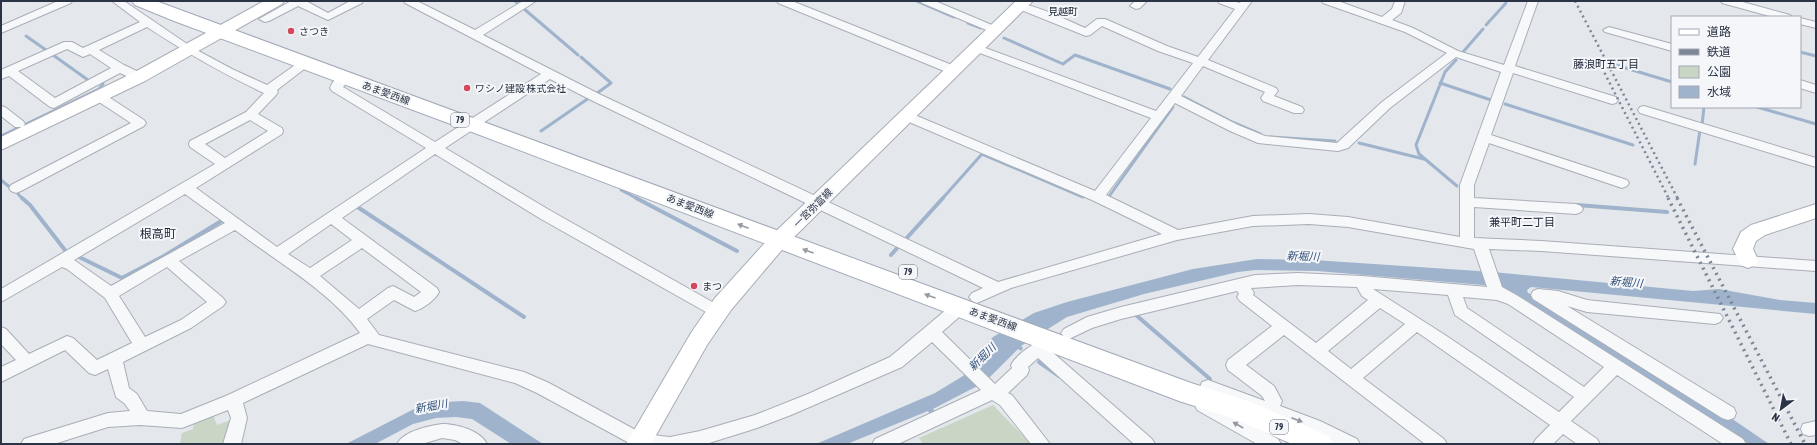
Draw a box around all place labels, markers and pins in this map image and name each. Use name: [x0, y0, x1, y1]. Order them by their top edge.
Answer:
marker: さつき: [286, 26, 296, 36]
place label: さつき: [299, 26, 329, 37]
marker: ワシノ建設 株式会社: [462, 83, 472, 93]
place label: ワシノ建設 株式会社: [475, 83, 566, 94]
marker: まつ: [689, 281, 699, 291]
place label: まつ: [702, 281, 722, 292]

